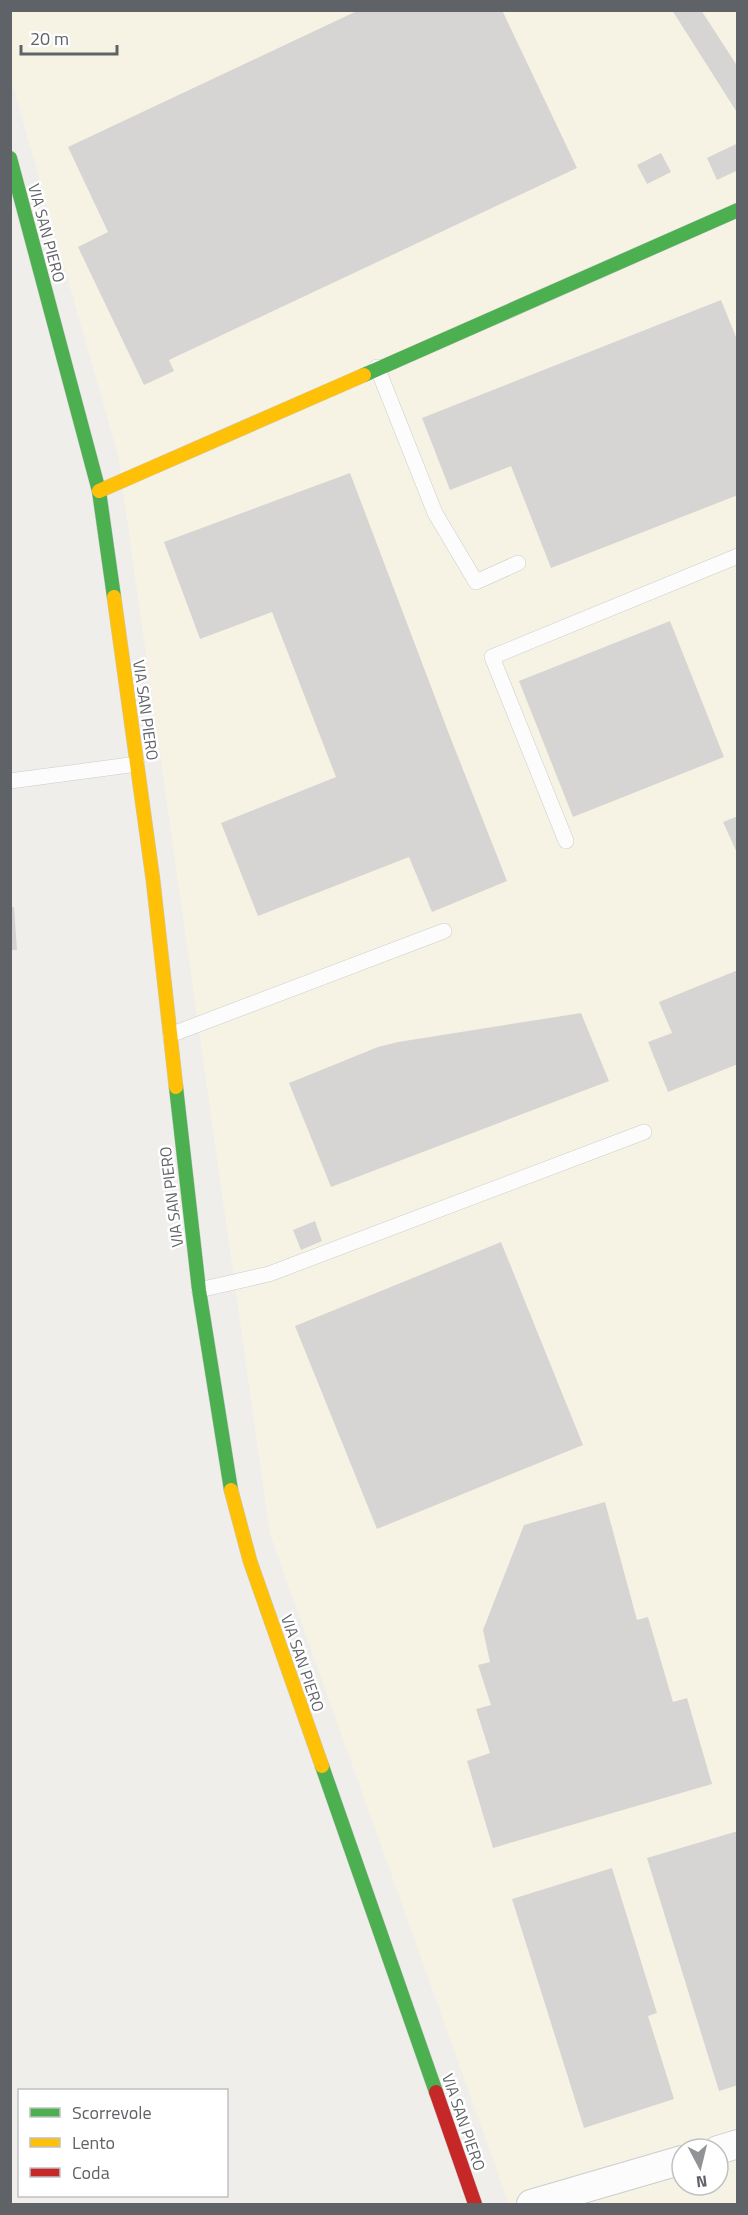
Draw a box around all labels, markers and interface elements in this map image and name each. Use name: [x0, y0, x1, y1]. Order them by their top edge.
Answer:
scale bar: [21, 18, 117, 56]
text: 20 m: [30, 25, 69, 52]
street label: VIA SAN PIERO: [22, 181, 72, 285]
street label: VIA SAN PIERO: [127, 658, 165, 762]
street label: VIA SAN PIERO: [153, 1145, 189, 1249]
street label: VIA SAN PIERO: [275, 1611, 331, 1715]
street label: VIA SAN PIERO: [436, 2070, 492, 2174]
legend: [18, 2089, 228, 2197]
text: Scorrevole: [72, 2099, 151, 2126]
text: Lento: [72, 2129, 115, 2156]
north arrow: [670, 2137, 730, 2197]
text: Coda: [72, 2159, 110, 2186]
text: N: [695, 2169, 709, 2194]

